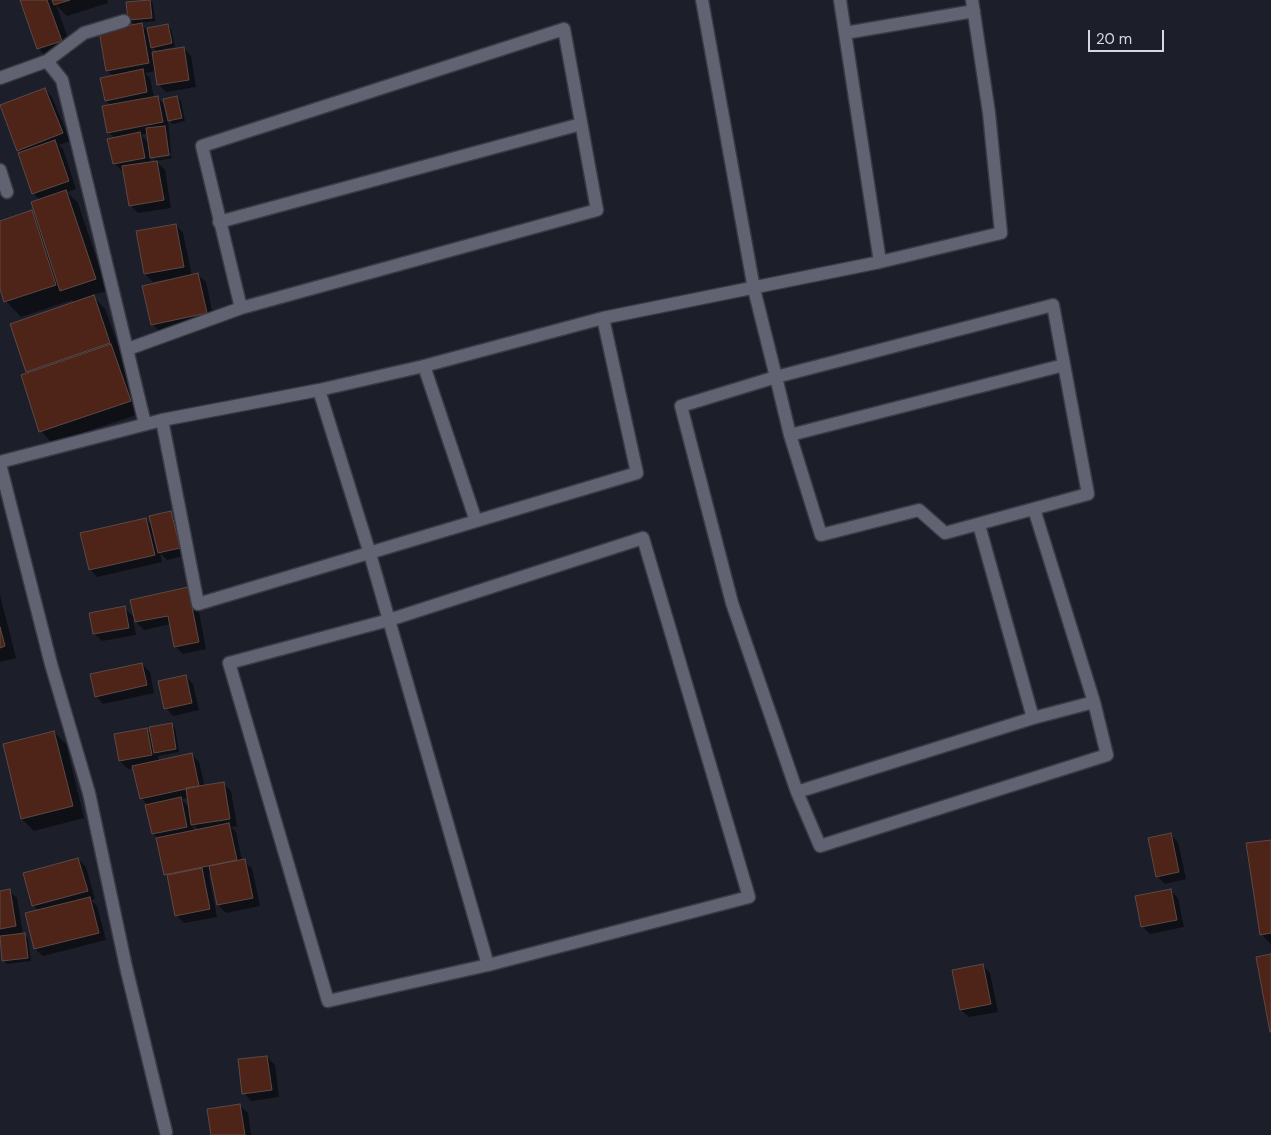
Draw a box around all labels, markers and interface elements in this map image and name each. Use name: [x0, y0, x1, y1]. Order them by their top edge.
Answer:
scale bar: [1091, 20, 1167, 52]
text: 20 m: [1096, 29, 1132, 49]

